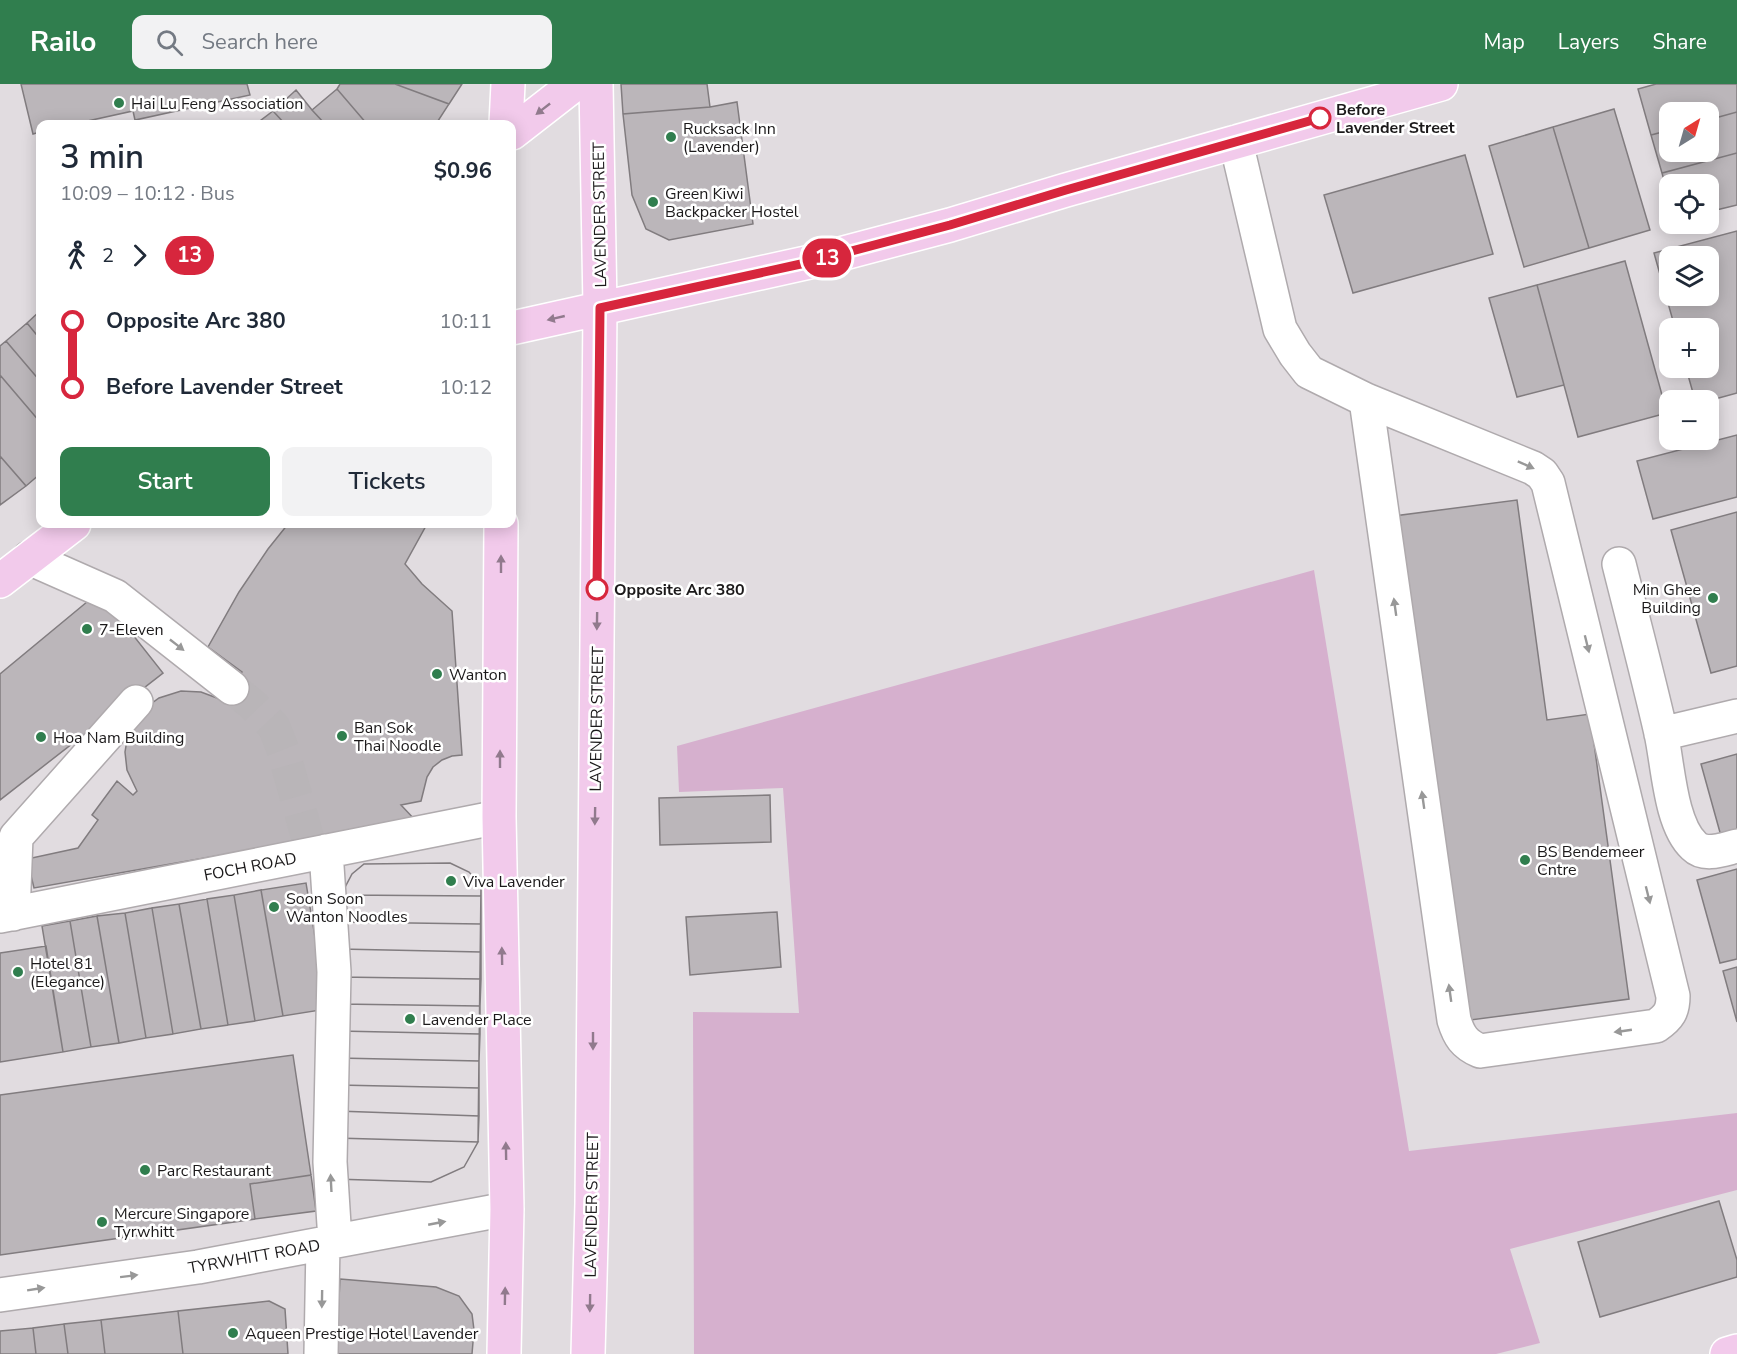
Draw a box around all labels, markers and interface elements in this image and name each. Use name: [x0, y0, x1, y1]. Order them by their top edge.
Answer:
search box: [132, 15, 552, 69]
text: Railo: [30, 23, 96, 61]
icon: search: [153, 26, 186, 59]
text: Search here: [201, 27, 318, 57]
text: Map: [1483, 28, 1525, 56]
text: Layers: [1558, 28, 1619, 56]
text: Share: [1652, 28, 1707, 56]
place label: Hai Lu Feng Association: [131, 93, 303, 115]
marker: Hai Lu Feng Association: [112, 96, 126, 110]
place label: Before Lavender Street: [1336, 99, 1455, 139]
one-way arrow: [535, 102, 551, 115]
north arrow: [1659, 102, 1719, 162]
map controls: [1659, 102, 1719, 450]
marker: Before Lavender Street: [1309, 107, 1331, 129]
place label: Rucksack Inn (Lavender): [683, 118, 776, 158]
marker: Rucksack Inn (Lavender): [664, 130, 678, 144]
text: 3 min: [60, 135, 144, 180]
street label: LAVENDER STREET: [588, 142, 612, 288]
text: $0.96: [434, 156, 492, 186]
button: locate: [1659, 174, 1719, 234]
text: 10:09 – 10:12 · Bus: [60, 180, 235, 207]
place label: Green Kiwi Backpacker Hostel: [665, 183, 799, 223]
marker: Green Kiwi Backpacker Hostel: [646, 195, 660, 209]
line badge: 13: [800, 238, 854, 278]
icon: walk: [60, 239, 93, 272]
icon: forward: [123, 239, 156, 272]
text: 13: [177, 241, 202, 269]
text: 2: [102, 242, 114, 269]
text: 13: [814, 244, 840, 272]
button: layers: [1659, 246, 1719, 306]
text: Opposite Arc 380: [106, 306, 286, 336]
text: 10:11: [439, 308, 492, 335]
one-way arrow: [547, 313, 565, 323]
button: +: [1659, 318, 1719, 378]
text: Before Lavender Street: [106, 372, 343, 402]
text: 10:12: [439, 374, 492, 401]
button: −: [1659, 390, 1719, 450]
button: Start: [60, 447, 270, 516]
button: Tickets: [282, 447, 492, 516]
one-way arrow: [1517, 461, 1534, 470]
one-way arrow: [496, 554, 506, 573]
marker: Opposite Arc 380: [586, 578, 608, 600]
place label: Opposite Arc 380: [614, 579, 745, 601]
place label: Min Ghee Building: [1633, 579, 1701, 619]
marker: Min Ghee Building: [1706, 591, 1720, 605]
one-way arrow: [1391, 598, 1400, 617]
one-way arrow: [592, 611, 602, 630]
place label: 7-Eleven: [99, 619, 164, 641]
marker: 7-Eleven: [80, 622, 94, 636]
one-way arrow: [1583, 635, 1593, 653]
one-way arrow: [170, 638, 185, 650]
street label: LAVENDER STREET: [585, 646, 609, 792]
place label: Wanton: [449, 664, 507, 686]
marker: Wanton: [430, 667, 444, 681]
place label: Ban Sok Thai Noodle: [354, 717, 441, 757]
place label: Hoa Nam Building: [53, 727, 184, 749]
marker: Ban Sok Thai Noodle: [335, 729, 349, 743]
marker: Hoa Nam Building: [34, 730, 48, 744]
one-way arrow: [495, 749, 504, 768]
one-way arrow: [1418, 791, 1427, 810]
one-way arrow: [590, 806, 599, 825]
place label: BS Bendemeer Cntre: [1537, 841, 1645, 881]
street label: FOCH ROAD: [202, 847, 298, 887]
marker: BS Bendemeer Cntre: [1518, 853, 1532, 867]
place label: Viva Lavender: [462, 871, 565, 893]
marker: Viva Lavender: [444, 874, 458, 888]
one-way arrow: [1644, 886, 1654, 904]
place label: Soon Soon Wanton Noodles: [286, 888, 408, 928]
marker: Soon Soon Wanton Noodles: [267, 900, 281, 914]
one-way arrow: [497, 946, 507, 965]
place label: Hotel 81 (Elegance): [30, 953, 105, 993]
marker: Hotel 81 (Elegance): [11, 965, 25, 979]
one-way arrow: [1446, 984, 1455, 1003]
place label: Lavender Place: [422, 1009, 532, 1031]
marker: Lavender Place: [403, 1012, 417, 1026]
one-way arrow: [1613, 1026, 1632, 1035]
one-way arrow: [588, 1031, 598, 1050]
street label: LAVENDER STREET: [580, 1132, 604, 1278]
one-way arrow: [501, 1141, 511, 1160]
place label: Parc Restaurant: [157, 1160, 271, 1182]
marker: Parc Restaurant: [138, 1163, 152, 1177]
one-way arrow: [327, 1173, 336, 1192]
place label: Mercure Singapore Tyrwhitt: [114, 1203, 249, 1243]
marker: Mercure Singapore Tyrwhitt: [95, 1215, 109, 1229]
one-way arrow: [428, 1218, 447, 1227]
street label: TYRWHITT ROAD: [186, 1235, 322, 1279]
one-way arrow: [120, 1271, 139, 1281]
one-way arrow: [26, 1284, 45, 1293]
one-way arrow: [501, 1286, 510, 1305]
one-way arrow: [317, 1289, 327, 1308]
one-way arrow: [585, 1294, 595, 1313]
place label: Aqueen Prestige Hotel Lavender: [245, 1323, 479, 1345]
marker: Aqueen Prestige Hotel Lavender: [226, 1326, 240, 1340]

